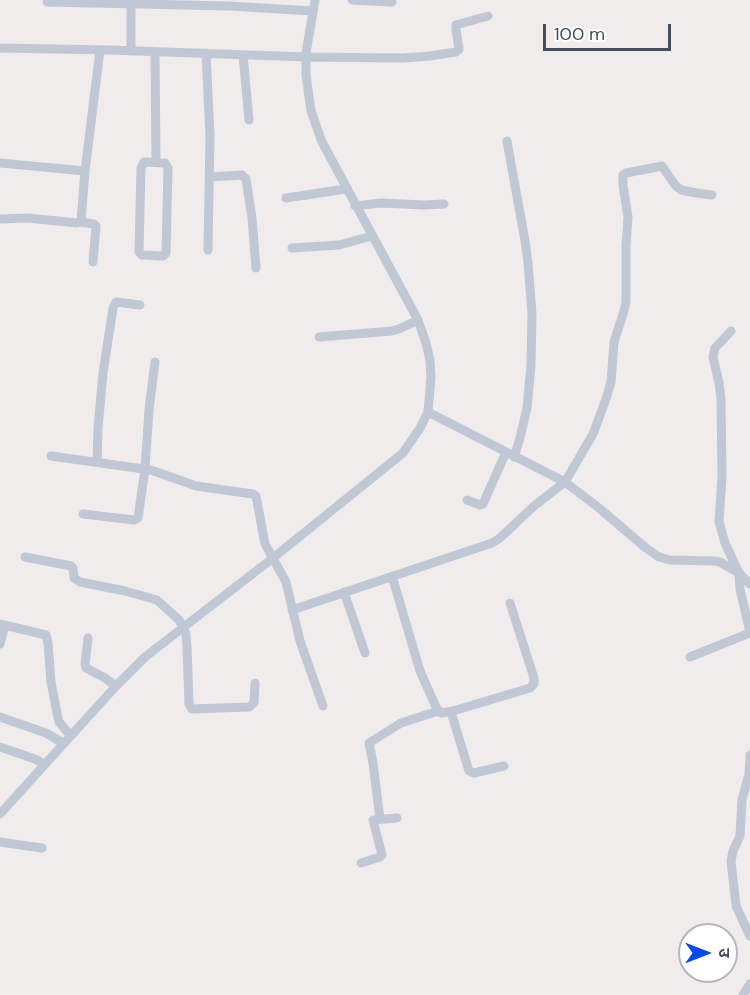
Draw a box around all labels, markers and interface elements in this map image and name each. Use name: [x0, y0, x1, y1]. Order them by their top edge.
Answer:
scale bar: [546, 12, 674, 50]
text: 100 m: [554, 22, 605, 46]
north arrow: [678, 923, 738, 983]
text: उ: [714, 948, 735, 958]

